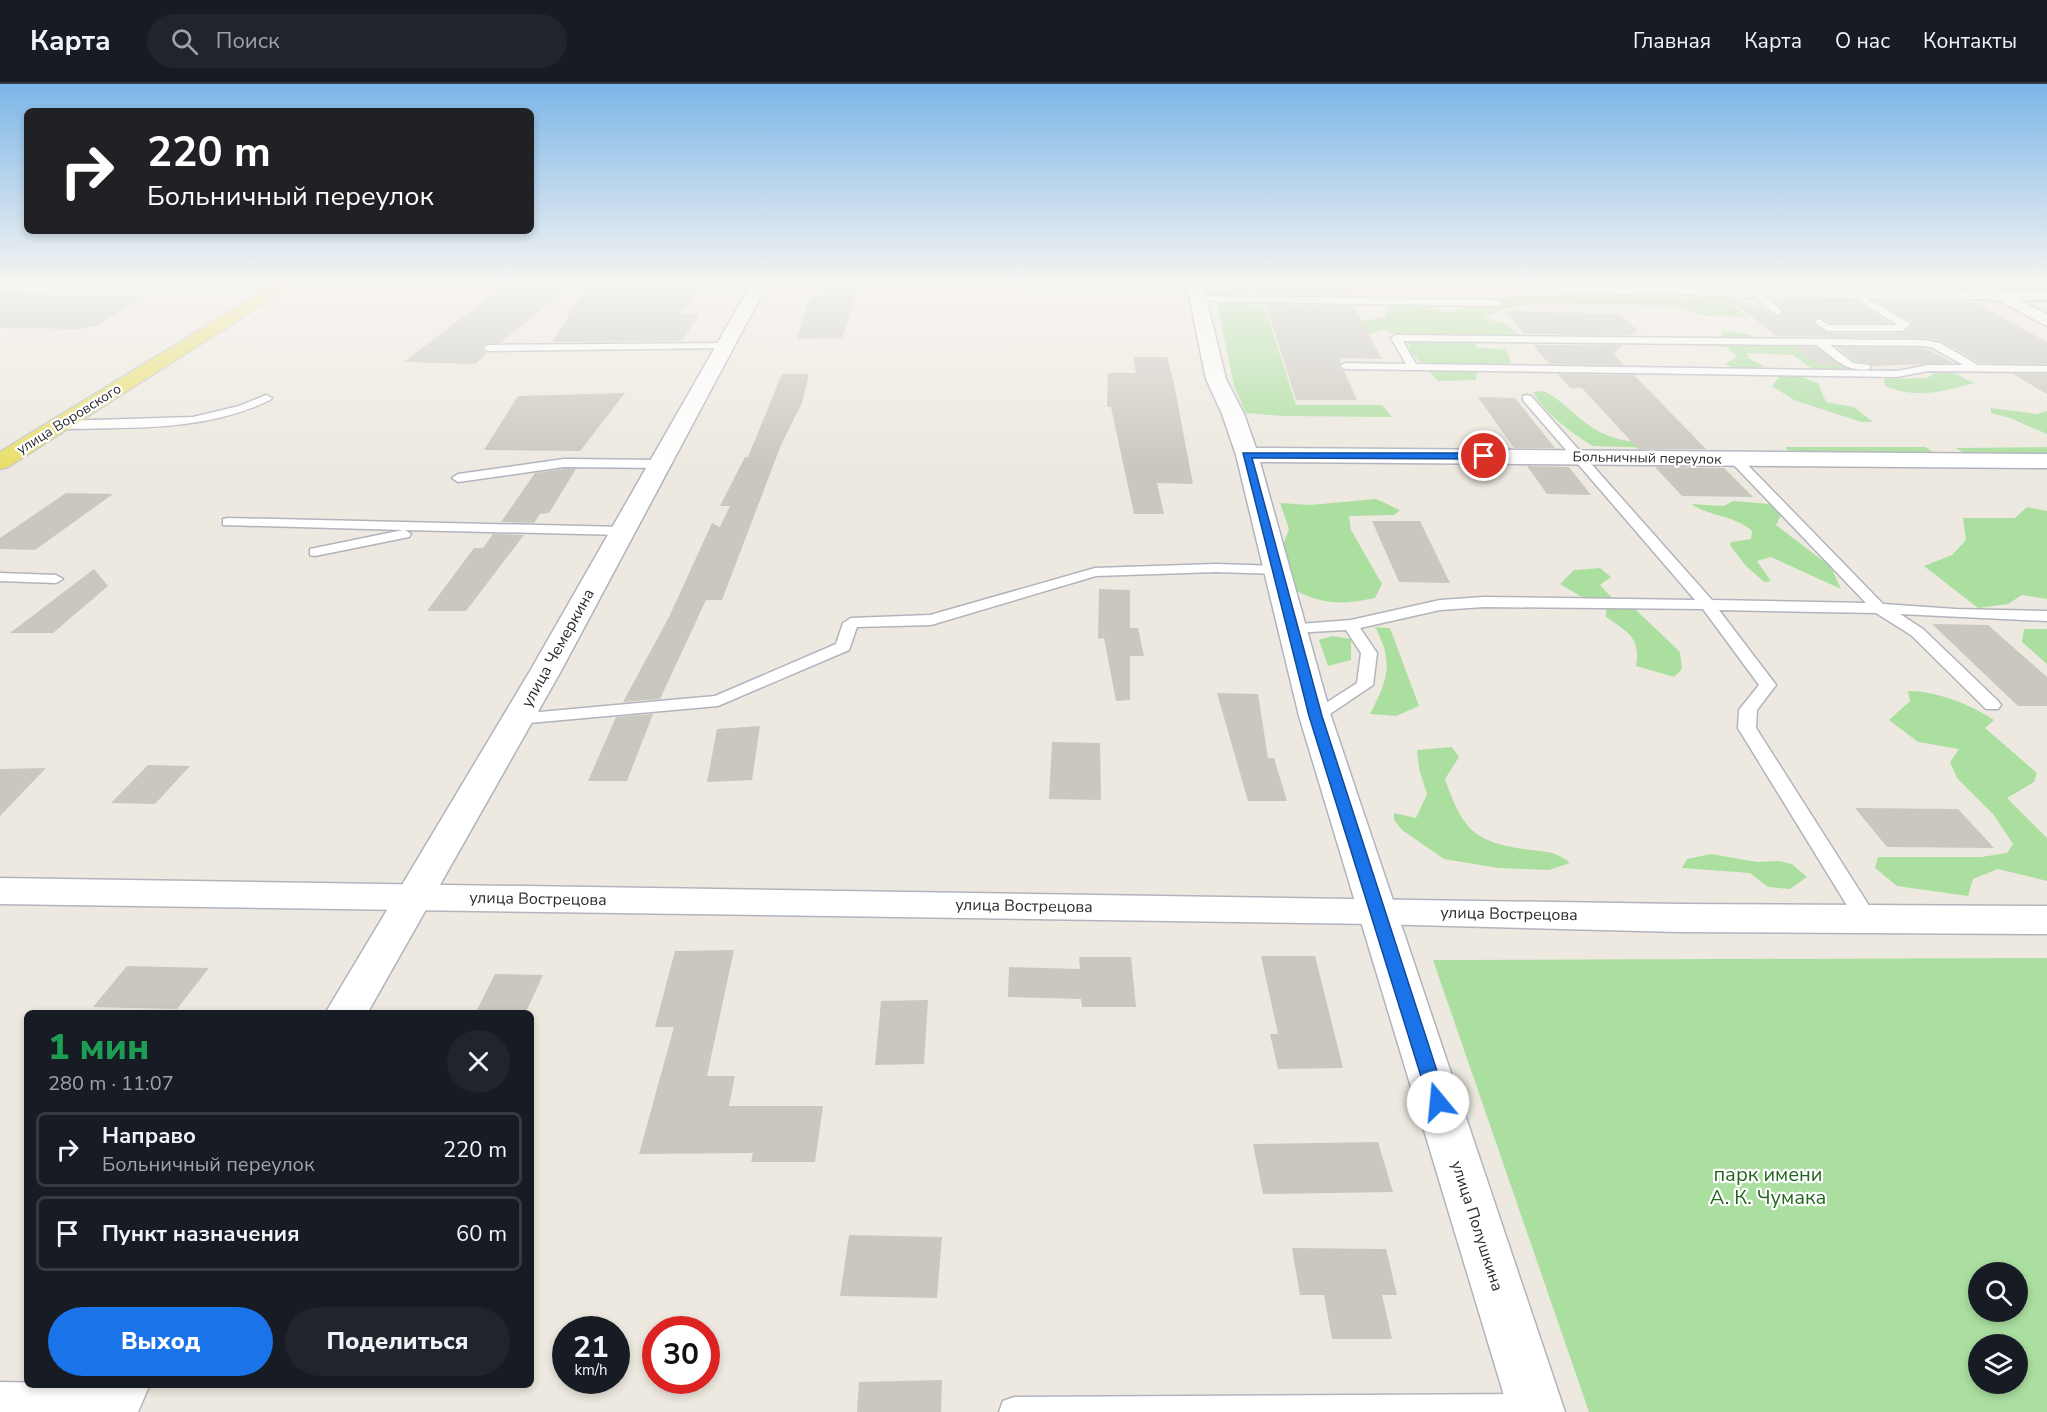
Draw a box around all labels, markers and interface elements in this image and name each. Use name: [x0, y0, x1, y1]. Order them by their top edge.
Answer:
search box: [147, 14, 567, 68]
text: Карта: [30, 22, 111, 60]
icon: search: [168, 25, 201, 58]
text: Поиск: [216, 26, 280, 56]
text: Главная: [1633, 27, 1711, 55]
text: Карта: [1744, 27, 1802, 55]
text: О нас: [1835, 27, 1890, 55]
text: Контакты: [1923, 27, 2017, 55]
text: 220 m: [147, 124, 271, 181]
icon: right: [48, 132, 126, 210]
text: Больничный переулок: [147, 178, 434, 215]
street label: улица Воровского: [13, 379, 125, 459]
pin: [1458, 430, 1509, 481]
icon: arrive: [1467, 439, 1500, 472]
street label: Больничный переулок: [1572, 447, 1722, 469]
street label: улица Чемеркина: [516, 585, 600, 711]
street label: улица Вострецова: [469, 887, 607, 911]
street label: улица Вострецова: [955, 894, 1093, 918]
street label: улица Вострецова: [1440, 902, 1578, 926]
text: 1 мин: [48, 1023, 149, 1072]
button: close: [447, 1030, 510, 1093]
text: 280 m · 11:07: [48, 1070, 174, 1097]
position arrow: [1406, 1070, 1470, 1134]
text: Направо: [102, 1121, 196, 1151]
icon: right: [51, 1133, 84, 1166]
text: 220 m: [443, 1135, 507, 1165]
text: Больничный переулок: [102, 1151, 314, 1178]
street label: улица Полушкина: [1446, 1158, 1508, 1294]
park label: парк имени А. К. Чумака: [1710, 1161, 1826, 1211]
icon: arrive: [51, 1217, 84, 1250]
text: Пункт назначения: [102, 1219, 300, 1249]
text: 60 m: [456, 1219, 507, 1249]
map controls: [1968, 1262, 2028, 1394]
button: search: [1968, 1262, 2028, 1322]
button: Выход: [48, 1307, 273, 1376]
button: Поделиться: [285, 1307, 510, 1376]
speed limit sign: 30: [642, 1316, 720, 1394]
text: 21: [573, 1327, 609, 1368]
button: layers: [1968, 1334, 2028, 1394]
text: km/h: [574, 1360, 608, 1380]

